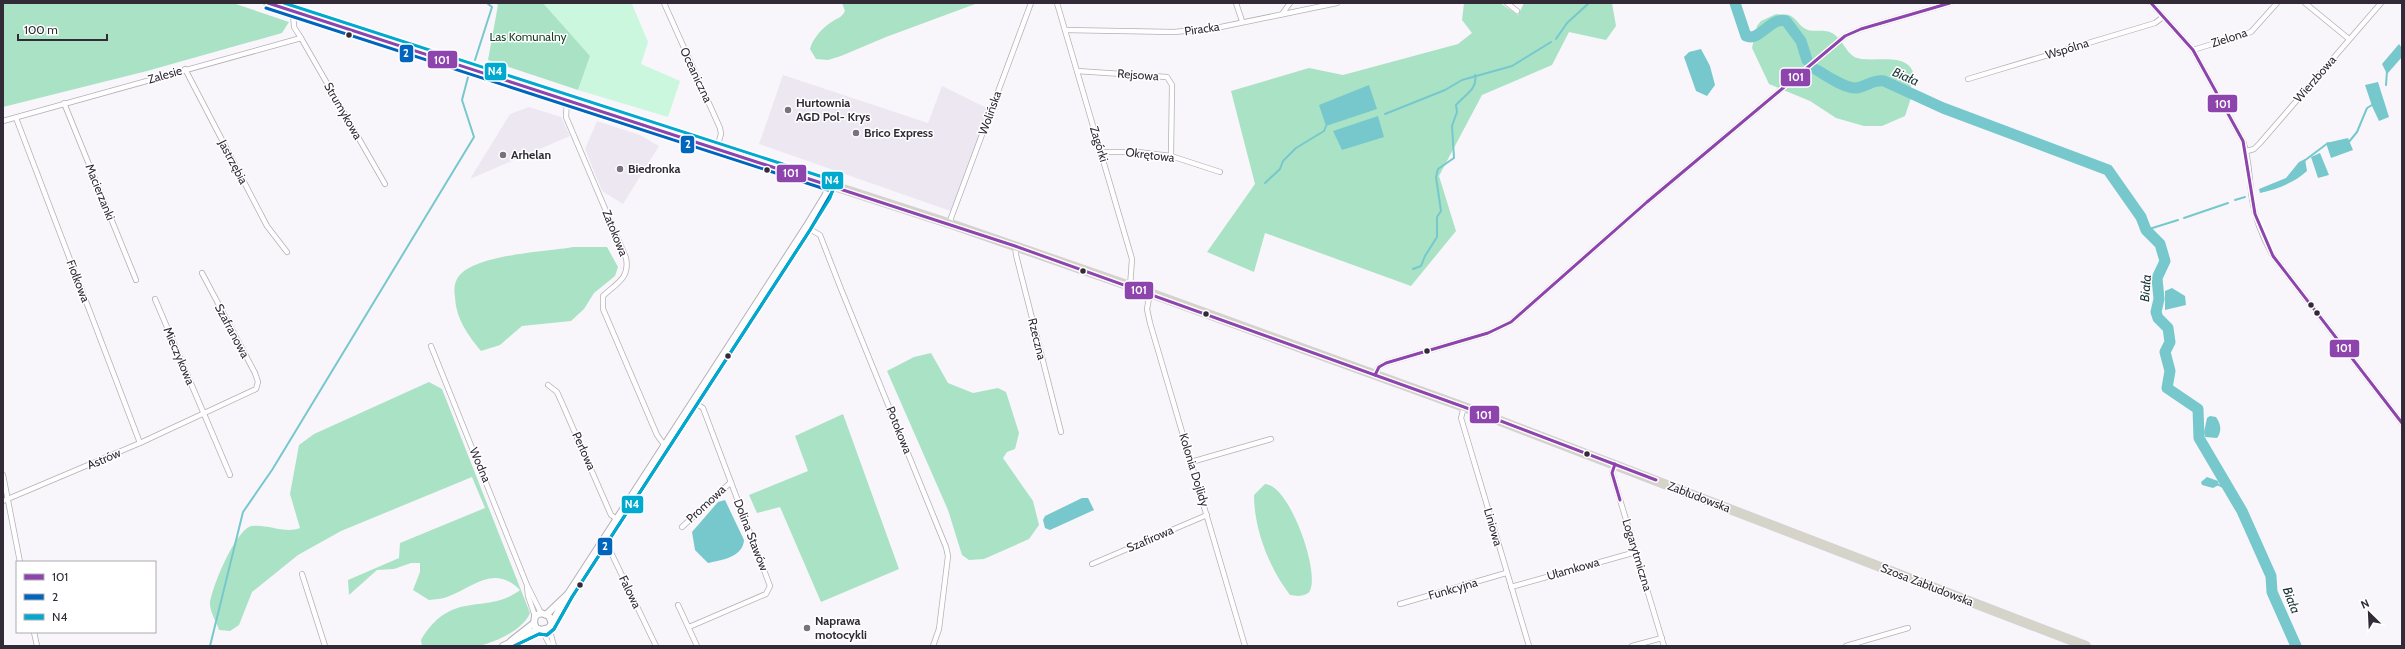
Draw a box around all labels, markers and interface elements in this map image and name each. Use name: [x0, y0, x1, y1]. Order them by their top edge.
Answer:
scale bar: [18, 16, 107, 42]
street label: Piracka: [1183, 19, 1221, 38]
text: 100 m: [24, 22, 58, 37]
street label: Zielona: [2209, 25, 2249, 50]
park label: Las Komunalny: [489, 29, 567, 44]
unlabelled marker: [344, 30, 354, 40]
street label: Wspólna: [2043, 35, 2091, 62]
line badge: 2: [399, 44, 414, 63]
street label: Oceaniczna: [677, 45, 716, 105]
text: 2: [403, 46, 409, 60]
line badge: 101: [427, 50, 458, 69]
street label: Wierzbowa: [2290, 52, 2339, 105]
text: 101: [434, 53, 450, 67]
line badge: N4: [484, 62, 507, 81]
street label: Zalesie: [146, 63, 184, 87]
water label: Biała: [1890, 63, 1922, 89]
text: N4: [488, 64, 502, 78]
street label: Rejsowa: [1117, 66, 1160, 83]
line badge: 101: [1780, 68, 1811, 87]
text: 101: [1788, 70, 1804, 84]
street label: Strumykowa: [321, 80, 366, 142]
street label: Wolińska: [975, 89, 1004, 137]
line badge: 101: [2207, 94, 2238, 113]
place label: Hurtownia AGD Pol- Krys: [796, 95, 870, 124]
text: 101: [2215, 97, 2231, 111]
marker: Hurtownia AGD Pol- Krys: [783, 105, 793, 115]
street label: Zagórki: [1087, 124, 1112, 164]
place label: Brico Express: [864, 125, 933, 140]
marker: Brico Express: [851, 128, 861, 138]
line badge: 2: [680, 135, 695, 154]
street label: Jastrzębia: [215, 136, 252, 187]
text: 2: [685, 137, 691, 151]
street label: Okrętowa: [1125, 144, 1176, 165]
place label: Arhelan: [511, 147, 551, 162]
marker: Arhelan: [498, 150, 508, 160]
street label: Macierzanki: [82, 161, 119, 222]
place label: Biedronka: [628, 161, 680, 176]
marker: Biedronka: [615, 164, 625, 174]
line badge: 101: [776, 164, 807, 183]
unlabelled marker: [762, 165, 772, 175]
text: 101: [783, 166, 799, 180]
line badge: N4: [821, 171, 844, 190]
text: N4: [825, 173, 839, 187]
street label: Zatokowa: [599, 207, 632, 258]
street label: Fiołkowa: [64, 257, 93, 304]
unlabelled marker: [1078, 266, 1088, 276]
water label: Biała: [2136, 274, 2154, 302]
line badge: 101: [1124, 281, 1154, 300]
text: 101: [1131, 283, 1147, 297]
unlabelled marker: [2306, 300, 2316, 310]
street label: Szafranowa: [212, 301, 253, 361]
unlabelled marker: [2312, 308, 2322, 318]
unlabelled marker: [1201, 309, 1211, 319]
street label: Rzeczna: [1025, 316, 1050, 362]
street label: Mieczykowa: [161, 325, 198, 387]
line badge: 101: [2329, 339, 2360, 358]
text: 101: [2336, 341, 2352, 355]
unlabelled marker: [1422, 346, 1432, 356]
unlabelled marker: [723, 351, 733, 361]
street label: Potokowa: [883, 404, 916, 456]
line badge: 101: [1469, 405, 1500, 424]
text: 101: [1476, 408, 1492, 422]
street label: Perłowa: [569, 429, 600, 473]
street label: Kolonia Dojlidy: [1176, 431, 1213, 508]
street label: Astrów: [85, 445, 123, 472]
street label: Wodna: [466, 445, 495, 485]
unlabelled marker: [1582, 449, 1592, 459]
street label: Zabłudowska: [1666, 478, 1733, 515]
street label: Promowa: [683, 481, 729, 526]
line badge: N4: [621, 495, 644, 514]
text: N4: [625, 497, 639, 511]
street label: Dolina Stawów: [731, 497, 772, 573]
street label: Liniowa: [1481, 506, 1506, 548]
street label: Logarytmiczna: [1619, 517, 1656, 593]
street label: Szafirowa: [1124, 522, 1176, 555]
line badge: 2: [597, 537, 613, 556]
text: 2: [602, 539, 608, 553]
street label: Ułamkowa: [1545, 554, 1601, 583]
street label: Szosa Zabłudowska: [1879, 560, 1976, 609]
legend: [16, 561, 156, 633]
text: 101: [52, 569, 68, 584]
street label: Falowa: [616, 573, 645, 611]
street label: Funkcyjna: [1427, 574, 1479, 603]
unlabelled marker: [575, 580, 585, 590]
water label: Biała: [2280, 584, 2304, 616]
text: 2: [52, 589, 58, 604]
north arrow: [2349, 593, 2389, 633]
text: N: [2359, 596, 2371, 612]
text: N4: [52, 609, 67, 624]
place label: Naprawa motocykli: [815, 613, 867, 642]
marker: Naprawa motocykli: [802, 623, 812, 633]

